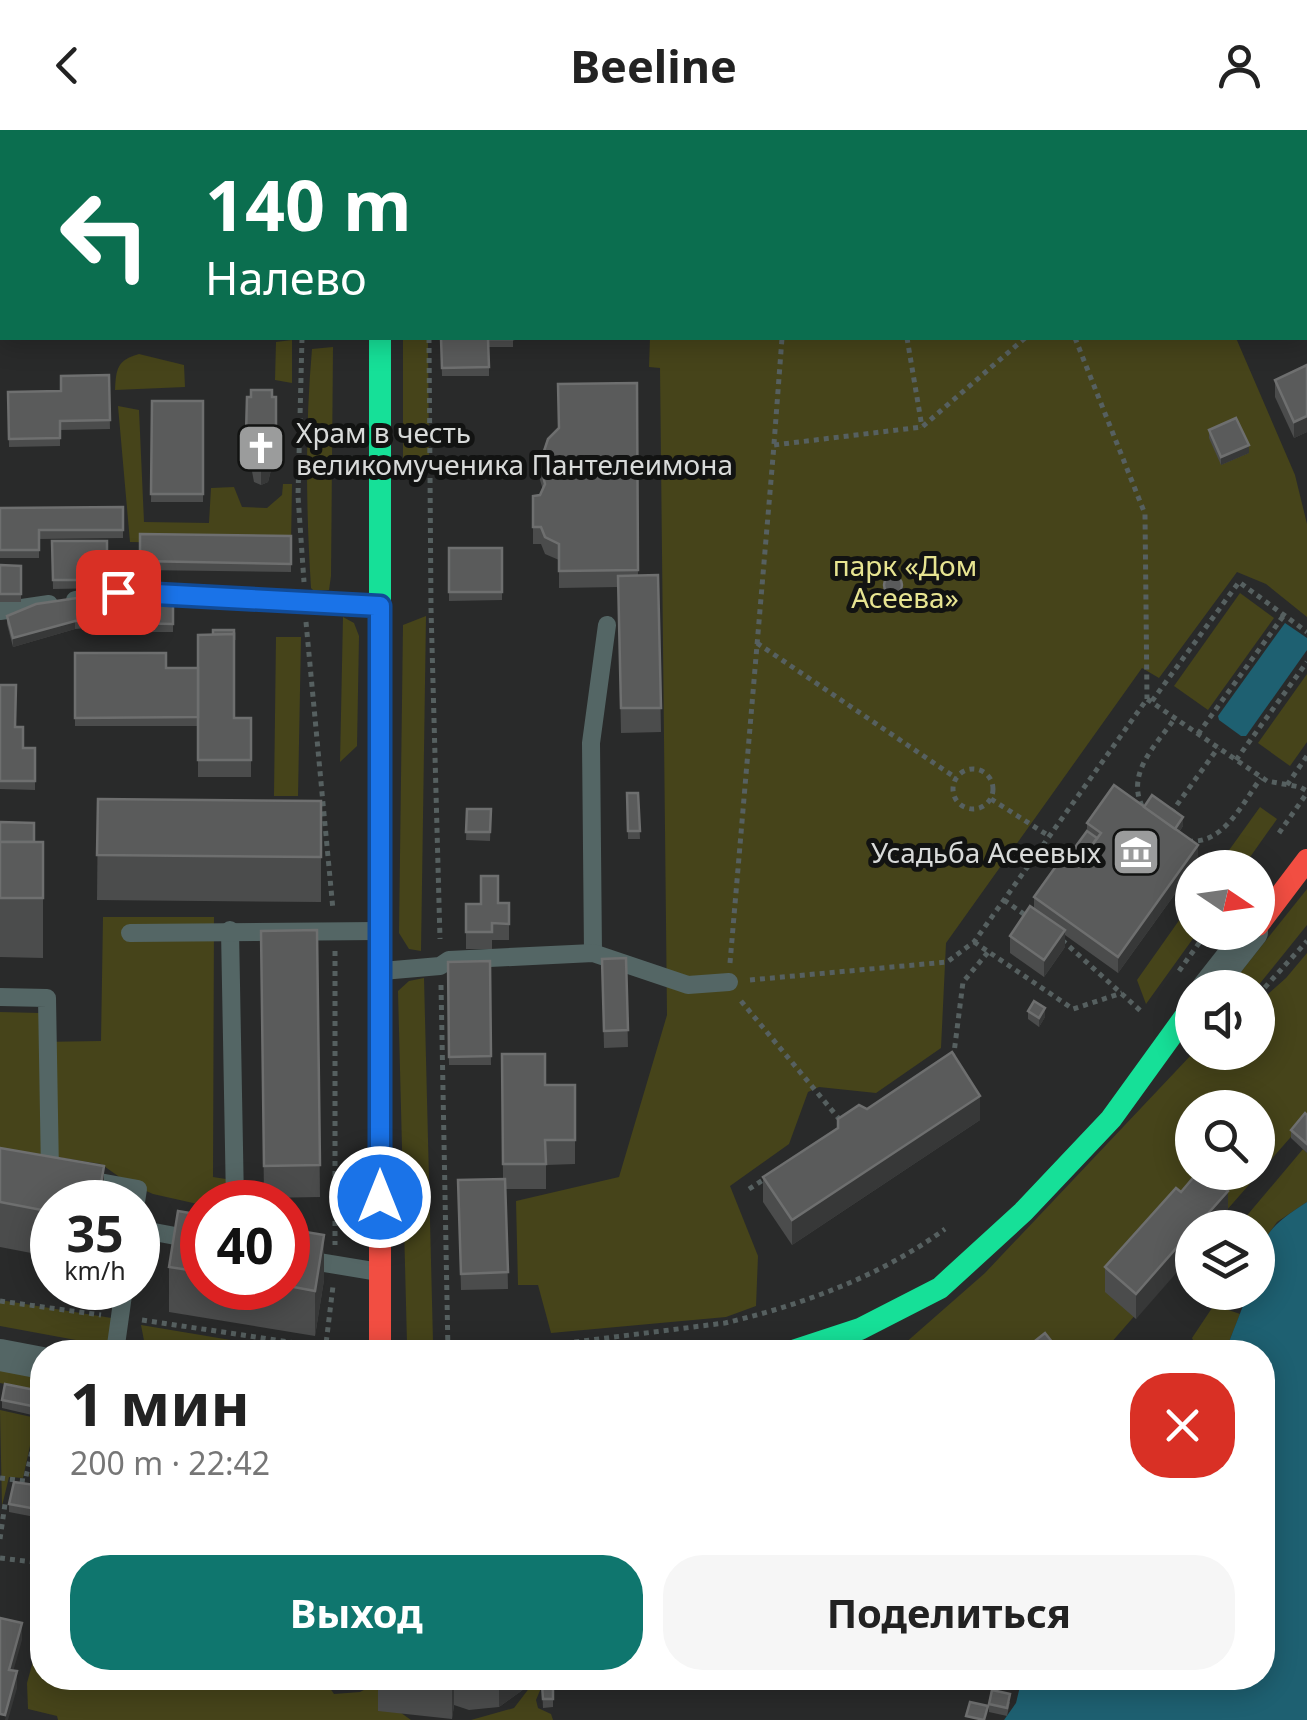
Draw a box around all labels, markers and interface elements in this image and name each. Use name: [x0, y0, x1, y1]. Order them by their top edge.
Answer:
text: Beeline: [570, 35, 737, 96]
icon: back: [40, 38, 95, 93]
icon: person: [1212, 38, 1267, 93]
text: 140 m: [205, 156, 412, 252]
icon: left: [40, 170, 170, 300]
text: Налево: [205, 247, 367, 308]
place label: Храм в честь великомученика Пантелеимона: [296, 413, 733, 483]
church icon: Храм в честь великомученика Пантелеимона: [235, 422, 287, 474]
park label: парк «Дом Асеева»: [833, 546, 977, 616]
pin: [76, 550, 161, 635]
icon: arrive: [91, 565, 146, 620]
museum icon: Усадьба Асеевых: [1110, 826, 1162, 878]
place label: Усадьба Асеевых: [871, 833, 1102, 871]
north arrow: [1175, 850, 1275, 950]
map controls: [1175, 850, 1275, 1310]
button: sound: [1175, 970, 1275, 1070]
button: search: [1175, 1090, 1275, 1190]
position arrow: [328, 1145, 432, 1249]
speed limit sign: 40: [180, 1180, 310, 1310]
text: 35: [66, 1199, 124, 1267]
button: layers: [1175, 1210, 1275, 1310]
text: km/h: [64, 1253, 126, 1287]
text: 1 мин: [70, 1362, 250, 1444]
button: close: [1130, 1373, 1235, 1478]
text: 200 m · 22:42: [70, 1441, 270, 1484]
button: Выход: [70, 1555, 643, 1670]
button: Поделиться: [663, 1555, 1235, 1670]

